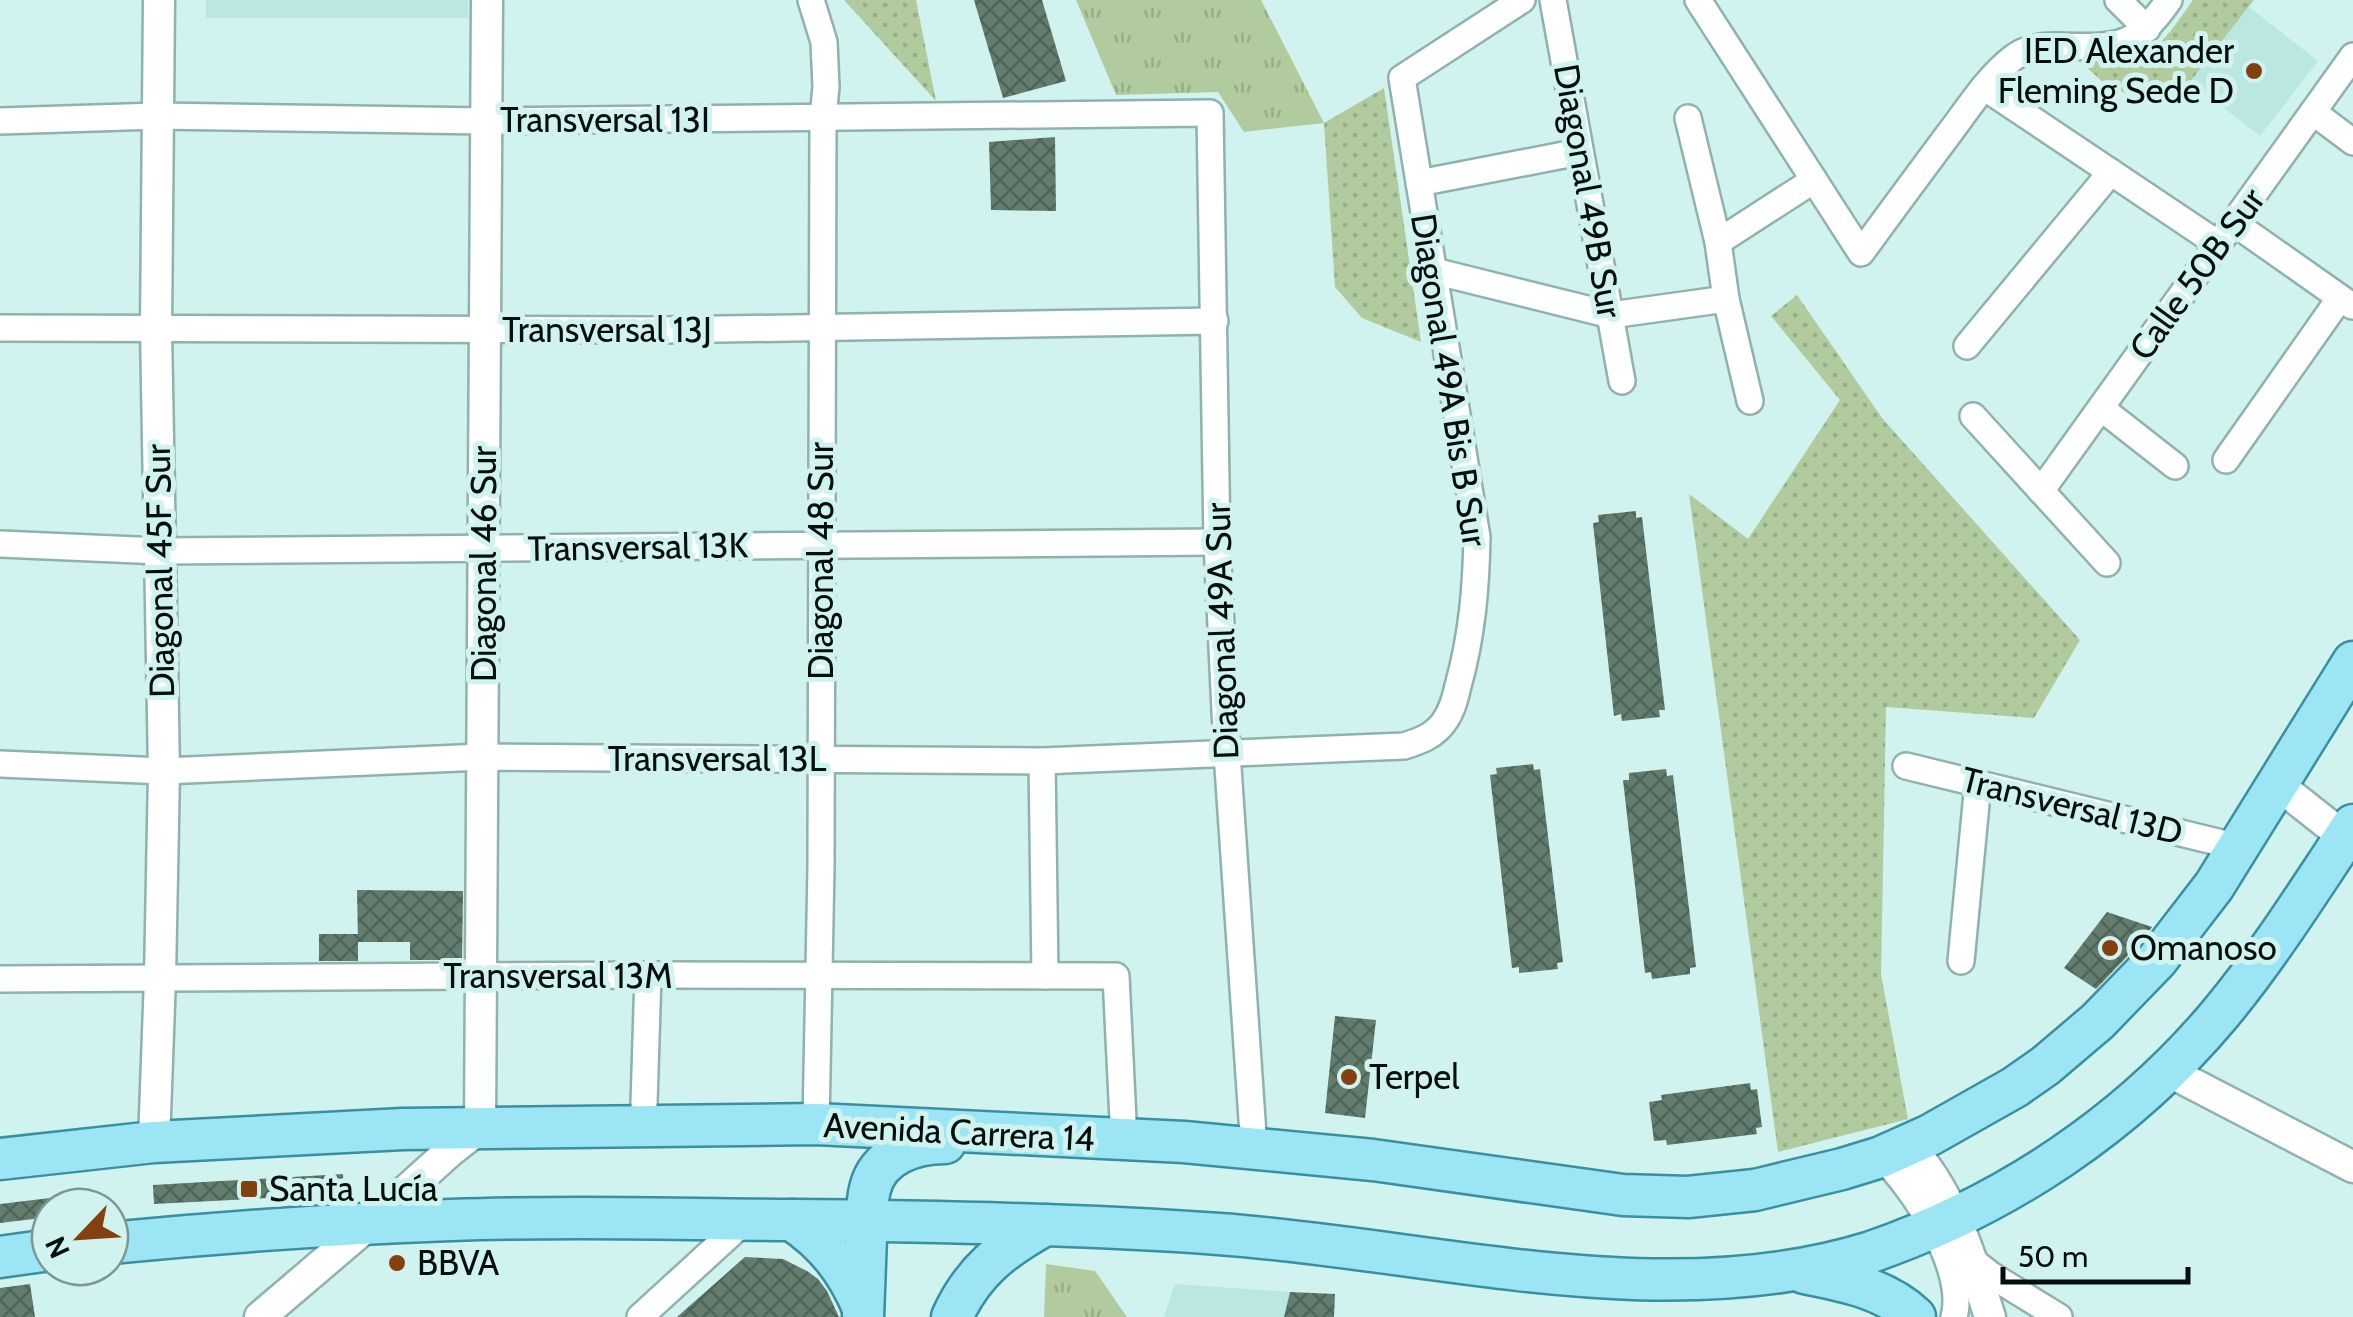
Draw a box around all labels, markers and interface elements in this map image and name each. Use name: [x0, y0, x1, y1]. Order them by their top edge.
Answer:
place label: IED Alexander Fleming Sede D: [1998, 29, 2234, 112]
marker: IED Alexander Fleming Sede D: [2243, 60, 2265, 82]
street label: Diagonal 49B Sur: [1545, 61, 1632, 321]
street label: Transversal 13I: [500, 98, 710, 141]
street label: Calle 50B Sur: [2120, 179, 2273, 368]
street label: Diagonal 49A Bis B Sur: [1402, 211, 1497, 549]
street label: Transversal 13J: [502, 308, 712, 351]
street label: Diagonal 48 Sur: [799, 442, 842, 680]
street label: Diagonal 45F Sur: [136, 444, 183, 698]
street label: Diagonal 46 Sur: [462, 446, 505, 682]
street label: Diagonal 49A Sur: [1196, 502, 1247, 760]
street label: Transversal 13K: [527, 523, 749, 570]
street label: Transversal 13L: [608, 737, 827, 780]
street label: Transversal 13D: [1957, 757, 2187, 854]
place label: Omanoso: [2130, 926, 2277, 969]
marker: Omanoso: [2099, 937, 2121, 959]
street label: Transversal 13M: [443, 954, 673, 997]
place label: Terpel: [1369, 1055, 1460, 1098]
marker: Terpel: [1338, 1066, 1360, 1088]
street label: Avenida Carrera 14: [822, 1103, 1096, 1160]
place label: Santa Lucía: [269, 1167, 438, 1210]
marker: Santa Lucía: [238, 1178, 260, 1200]
north arrow: [30, 1187, 130, 1287]
scale bar: [2003, 1222, 2188, 1284]
text: N: [38, 1231, 77, 1264]
text: 50 m: [2018, 1238, 2088, 1275]
place label: BBVA: [417, 1241, 500, 1284]
marker: BBVA: [386, 1252, 408, 1274]

